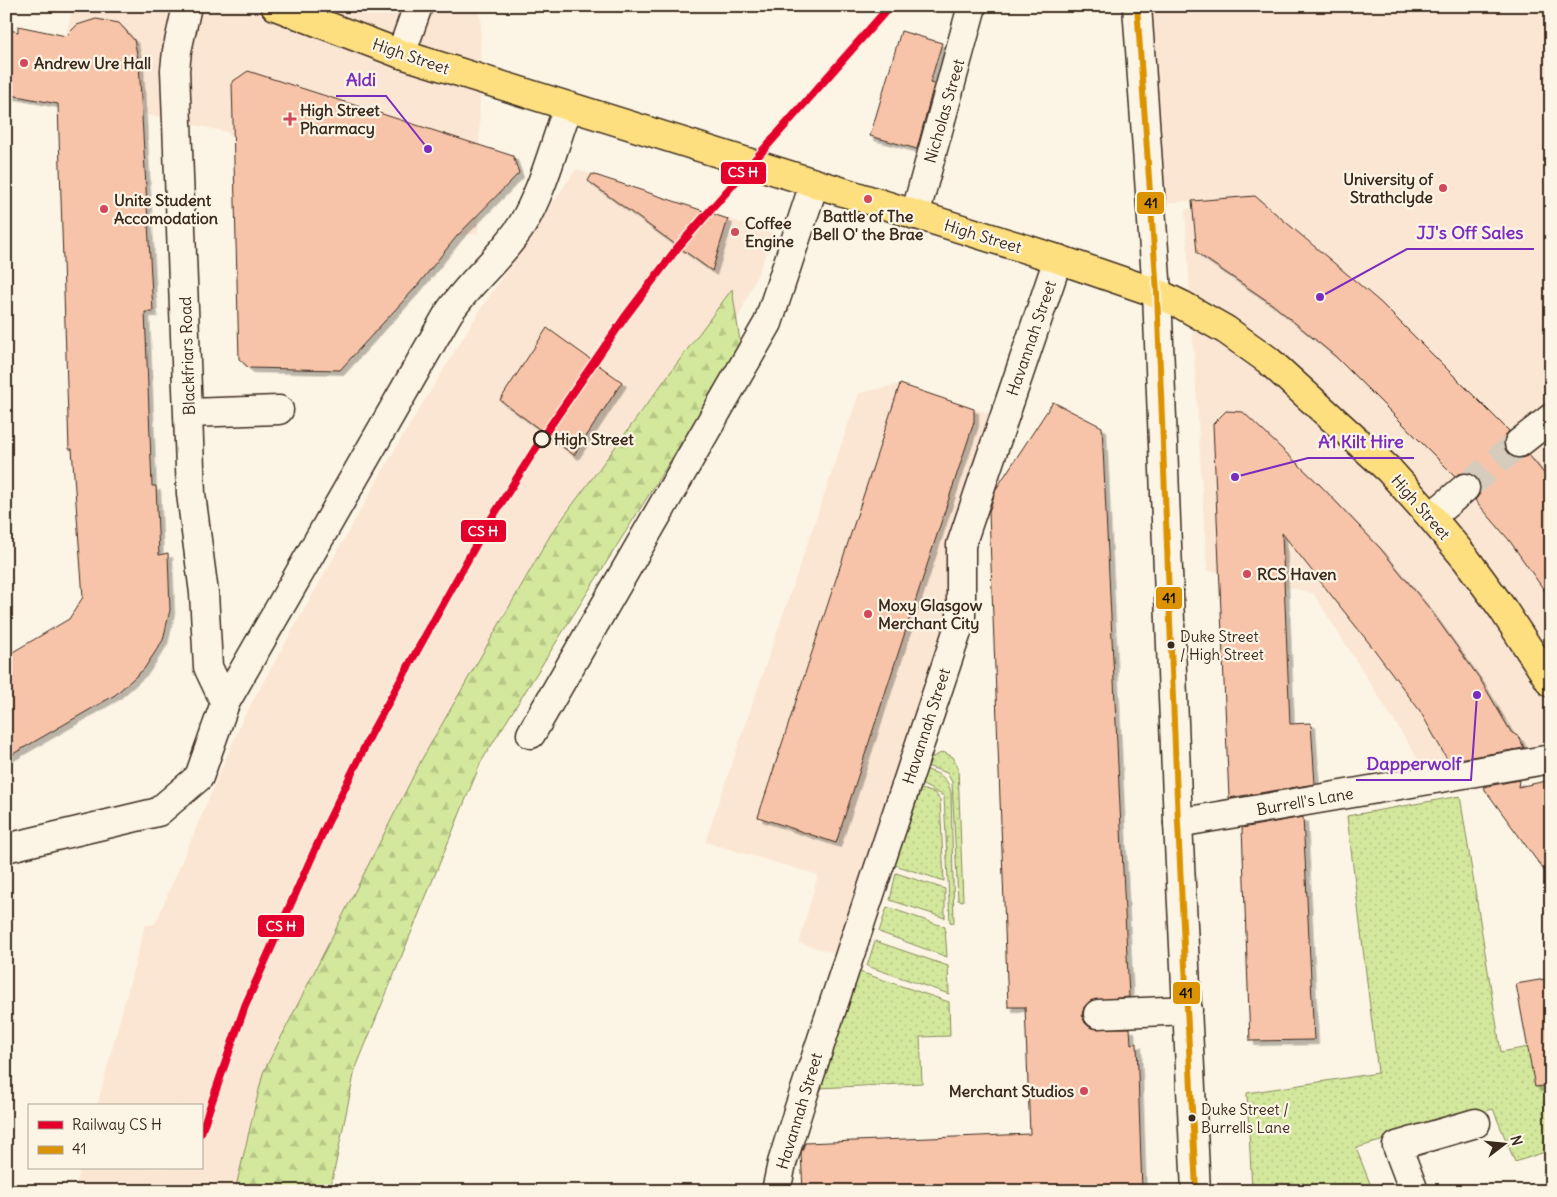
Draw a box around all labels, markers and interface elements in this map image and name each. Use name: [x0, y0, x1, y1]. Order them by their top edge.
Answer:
street label: High Street: [370, 34, 453, 79]
place label: Andrew Ure Hall: [34, 53, 151, 73]
street label: Nicholas Street: [920, 56, 969, 165]
marker: Andrew Ure Hall: [18, 57, 30, 69]
callout: Aldi: [336, 63, 386, 96]
text: Aldi: [346, 68, 376, 91]
place label: High Street Pharmacy: [300, 100, 380, 139]
marker: High Street Pharmacy: [284, 113, 296, 125]
line badge: CS H: [720, 161, 767, 185]
text: CS H: [728, 163, 758, 181]
place label: University of Strathclyde: [1343, 169, 1434, 208]
marker: University of Strathclyde: [1437, 182, 1449, 194]
place label: Unite Student Accomodation: [114, 190, 218, 228]
line badge: 41: [1136, 191, 1165, 215]
marker: Battle of The Bell O' the Brae: [862, 193, 874, 205]
text: 41: [1144, 194, 1158, 212]
marker: Unite Student Accomodation: [98, 203, 110, 215]
place label: Battle of The Bell O' the Brae: [813, 206, 924, 244]
place label: Coffee Engine: [745, 213, 794, 252]
street label: High Street: [942, 215, 1025, 257]
callout: JJ's Off Sales: [1407, 216, 1534, 249]
text: JJ's Off Sales: [1417, 221, 1523, 244]
marker: Coffee Engine: [729, 226, 741, 238]
street label: Havannah Street: [1002, 277, 1060, 398]
street label: Blackfriars Road: [175, 296, 199, 416]
callout: A1 Kilt Hire: [1308, 425, 1414, 458]
place label: High Street: [554, 429, 634, 450]
marker: High Street: [533, 430, 551, 448]
text: A1 Kilt Hire: [1318, 430, 1404, 453]
street label: High Street: [1387, 470, 1455, 544]
line badge: CS H: [460, 519, 507, 543]
text: CS H: [468, 522, 498, 540]
place label: RCS Haven: [1257, 564, 1337, 584]
marker: RCS Haven: [1241, 568, 1253, 580]
line badge: 41: [1155, 586, 1183, 610]
text: 41: [1162, 589, 1176, 607]
place label: Moxy Glasgow Merchant City: [878, 595, 983, 634]
marker: Moxy Glasgow Merchant City: [862, 608, 874, 620]
place label: Duke Street / High Street: [1180, 627, 1264, 664]
marker: Duke Street / High Street: [1166, 640, 1176, 650]
street label: Havannah Street: [898, 665, 954, 787]
callout: Dapperwolf: [1356, 747, 1471, 780]
text: Dapperwolf: [1367, 752, 1463, 775]
street label: Burrell's Lane: [1255, 783, 1355, 819]
line badge: CS H: [257, 914, 305, 938]
text: CS H: [266, 917, 296, 935]
line badge: 41: [1172, 981, 1201, 1005]
text: 41: [1179, 984, 1193, 1002]
street label: Havannah Street: [772, 1050, 826, 1172]
place label: Merchant Studios: [949, 1081, 1074, 1101]
marker: Merchant Studios: [1078, 1085, 1090, 1097]
place label: Duke Street / Burrells Lane: [1201, 1100, 1290, 1137]
legend: [28, 1104, 202, 1170]
marker: Duke Street / Burrells Lane: [1187, 1113, 1197, 1123]
text: Railway CS H: [72, 1115, 162, 1134]
north arrow: [1480, 1120, 1530, 1170]
text: N: [1507, 1133, 1526, 1148]
text: 41: [72, 1139, 86, 1158]

